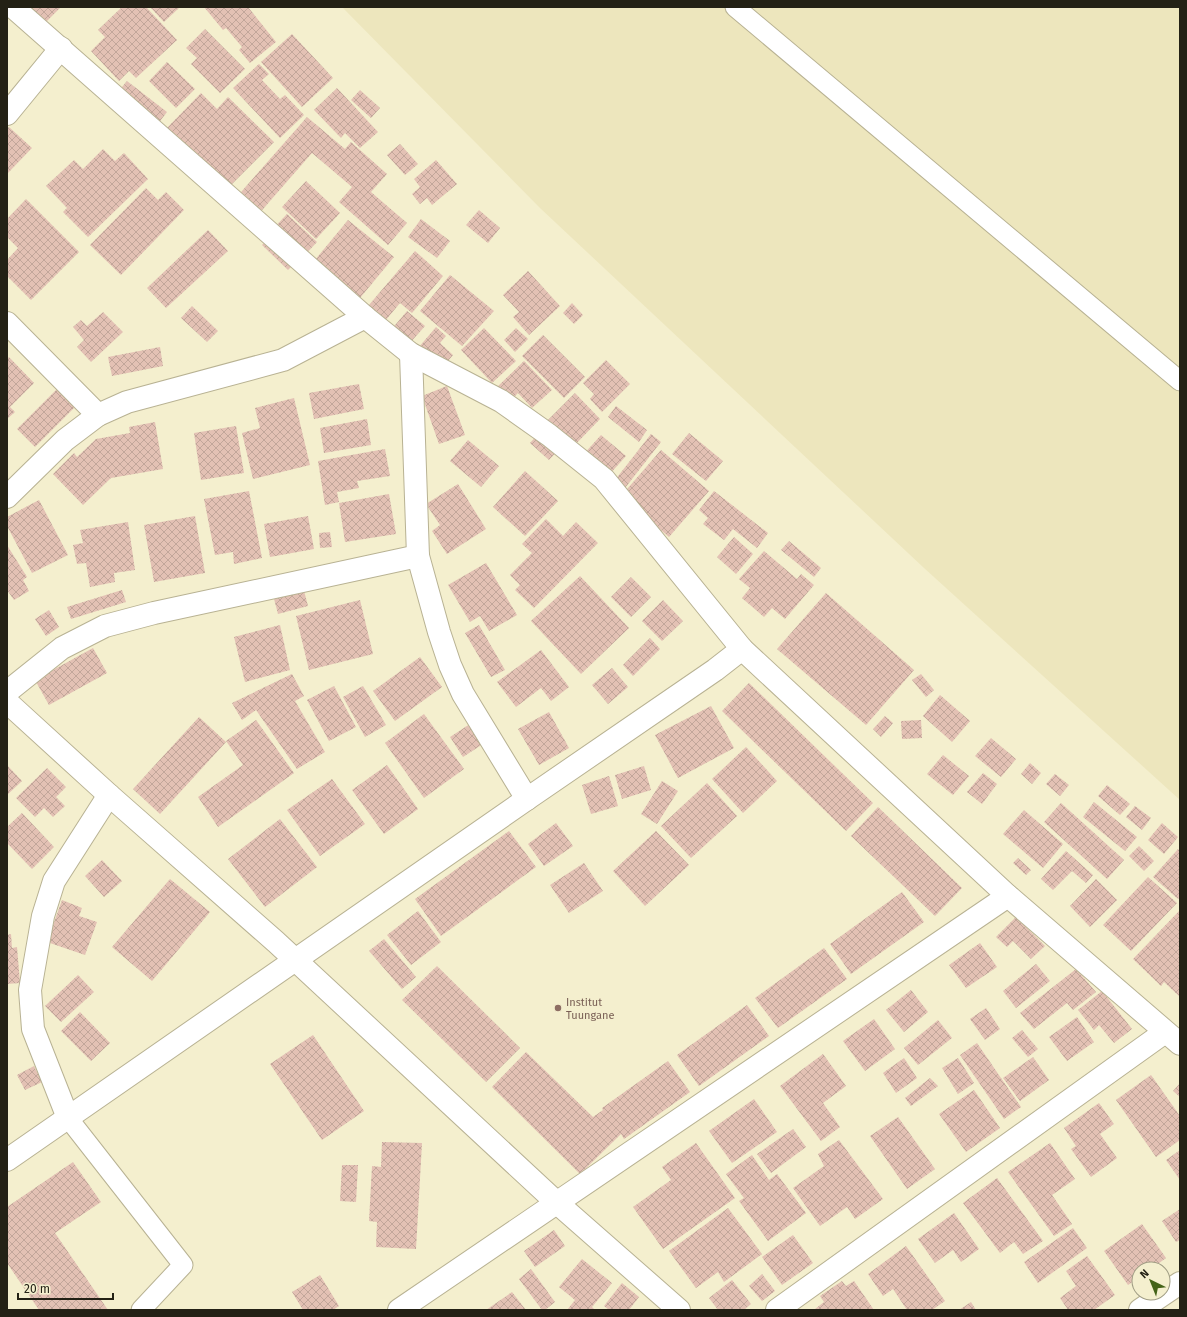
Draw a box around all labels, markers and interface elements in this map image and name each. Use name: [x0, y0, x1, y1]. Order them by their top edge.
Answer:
place label: Institut Tuungane: [566, 996, 614, 1022]
marker: Institut Tuungane: [553, 1003, 563, 1013]
north arrow: [1131, 1261, 1171, 1301]
text: N: [1137, 1267, 1152, 1281]
scale bar: [18, 1275, 113, 1301]
text: 20 m: [24, 1282, 50, 1296]

